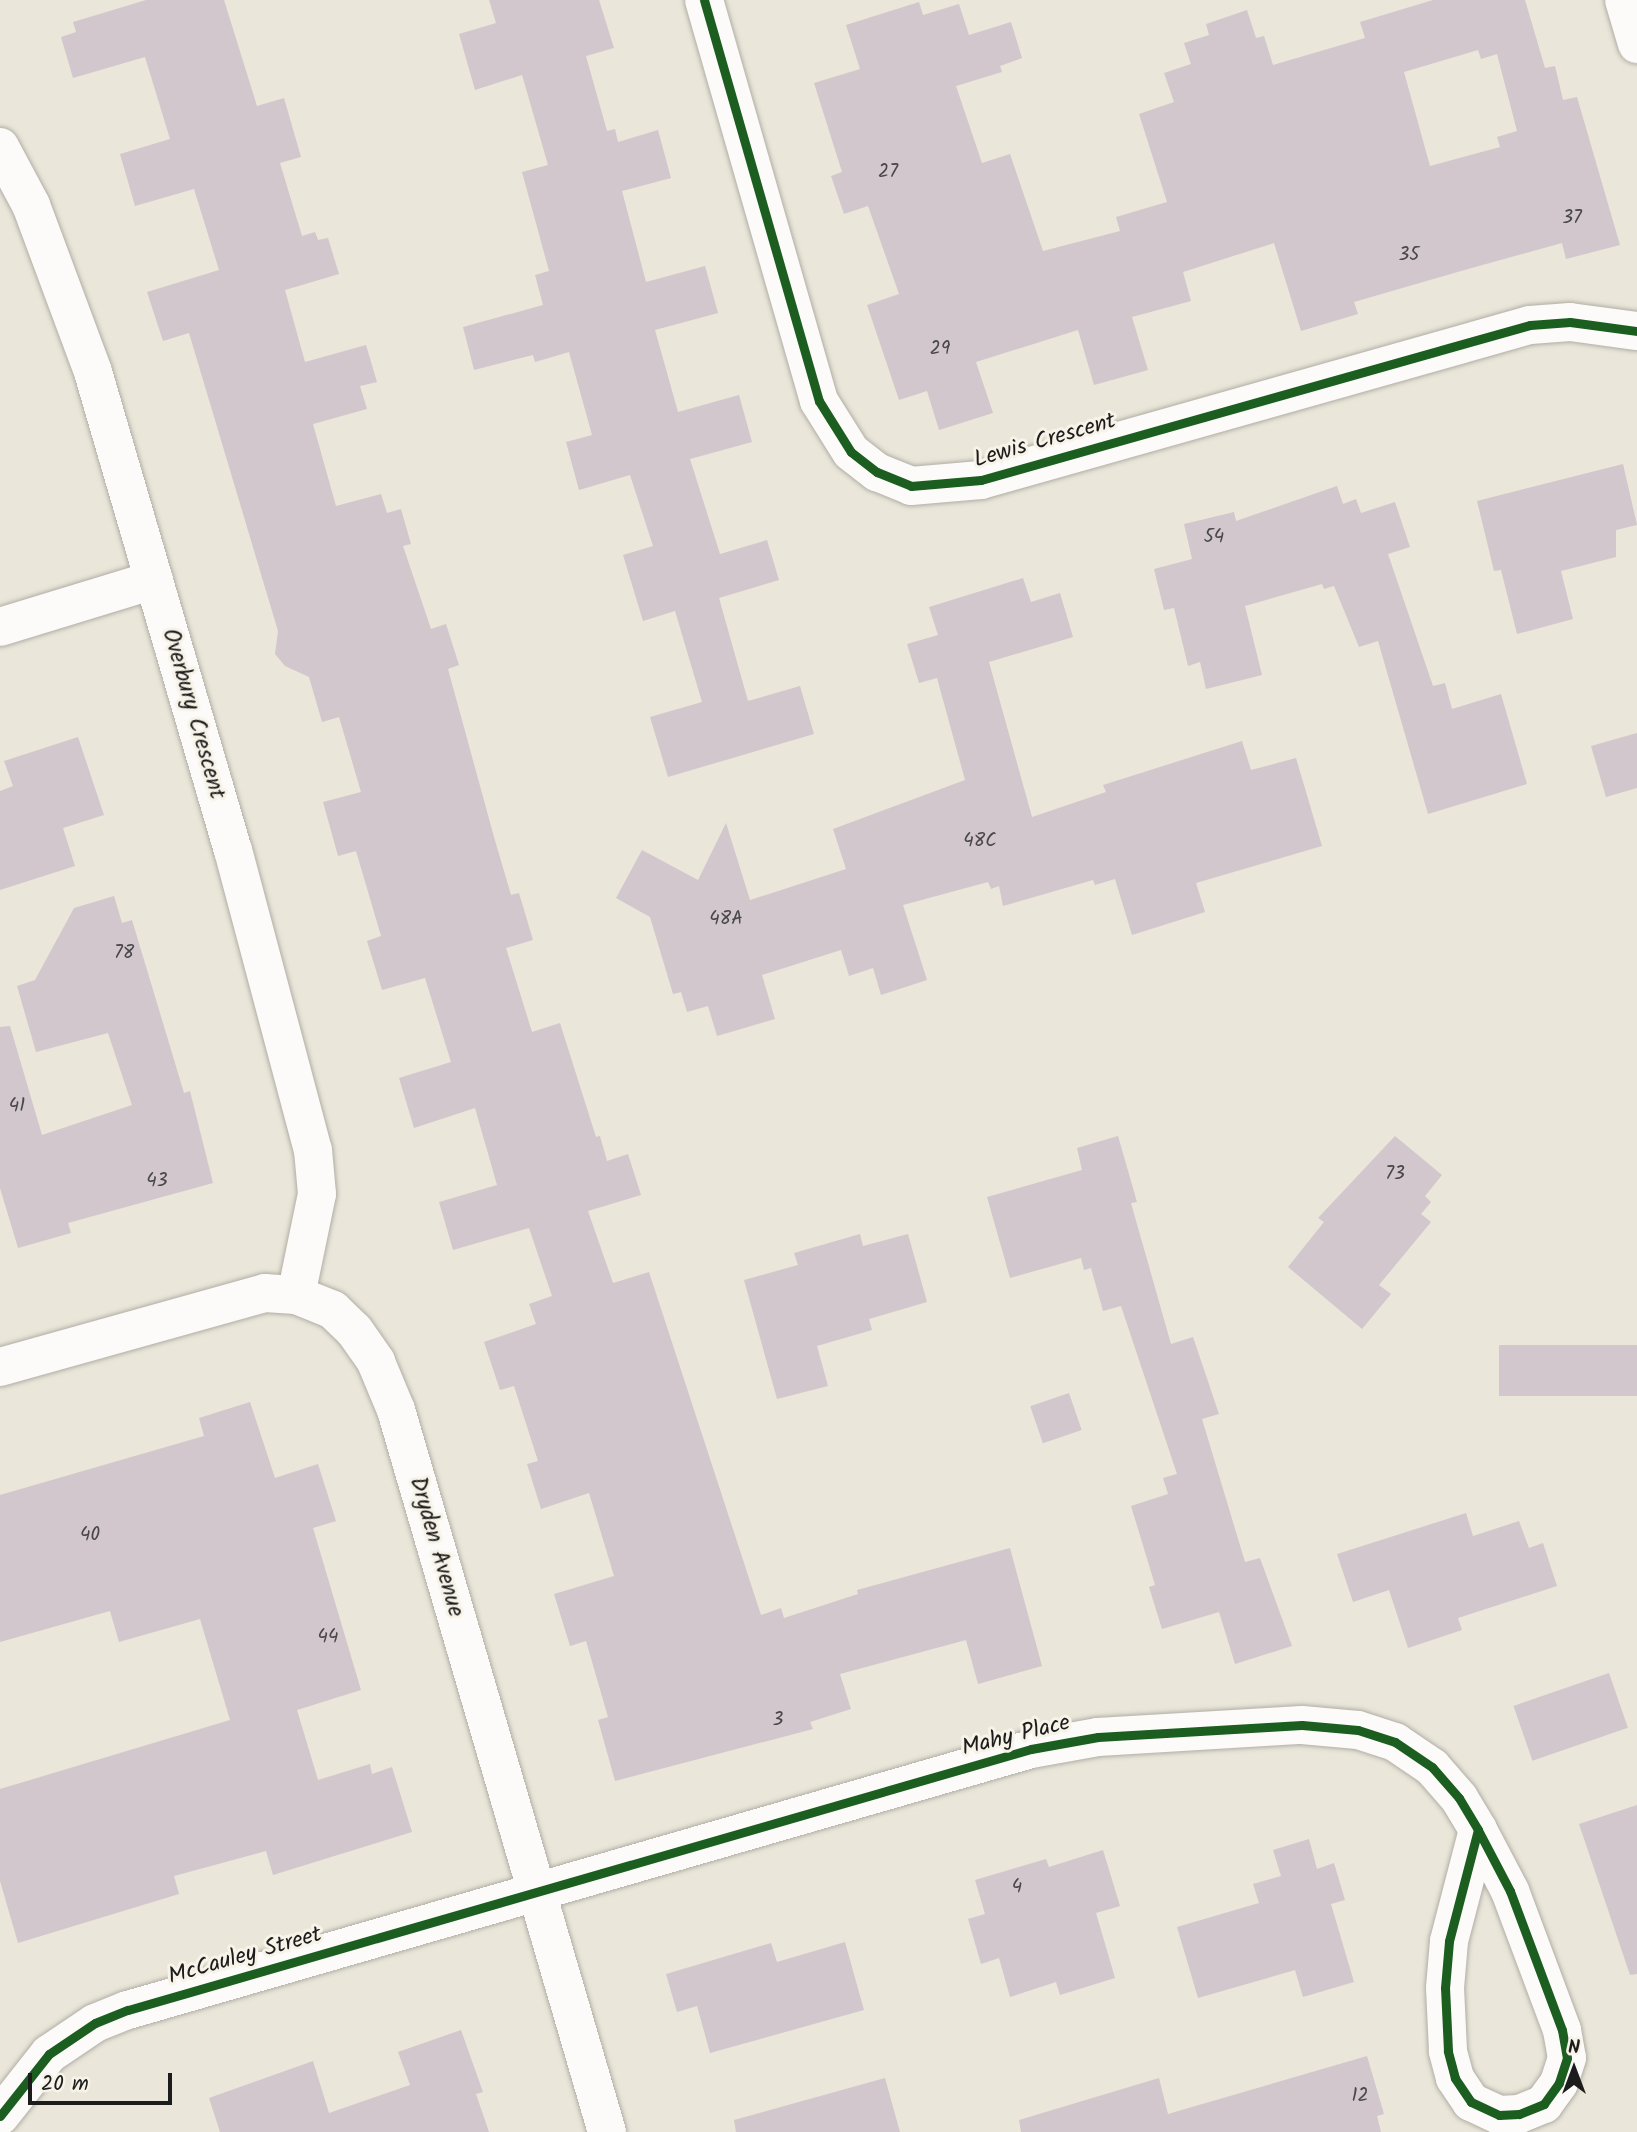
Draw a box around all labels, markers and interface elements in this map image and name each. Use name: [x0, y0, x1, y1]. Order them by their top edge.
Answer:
house number: 27: [878, 162, 898, 184]
house number: 37: [1562, 208, 1582, 230]
house number: 35: [1398, 245, 1420, 267]
house number: 29: [930, 339, 950, 361]
street label: Lewis Crescent: [971, 408, 1119, 474]
house number: 54: [1204, 527, 1224, 549]
street label: Overbury Crescent: [156, 626, 230, 802]
house number: 48C: [963, 831, 997, 853]
house number: 48A: [709, 909, 743, 931]
house number: 78: [114, 943, 134, 965]
house number: 41: [9, 1096, 25, 1118]
house number: 73: [1385, 1164, 1405, 1186]
house number: 43: [146, 1171, 168, 1193]
street label: Dryden Avenue: [403, 1474, 469, 1620]
house number: 40: [80, 1525, 100, 1547]
house number: 44: [318, 1627, 338, 1649]
street label: Mahy Place: [959, 1709, 1073, 1763]
house number: 3: [773, 1710, 783, 1732]
house number: 4: [1012, 1877, 1022, 1899]
street label: McCauley Street: [165, 1921, 325, 1991]
text: N: [1568, 2033, 1580, 2063]
north arrow: [1539, 2034, 1609, 2104]
scale bar: [32, 2058, 175, 2102]
text: 20 m: [41, 2068, 89, 2101]
house number: 12: [1351, 2086, 1369, 2108]

